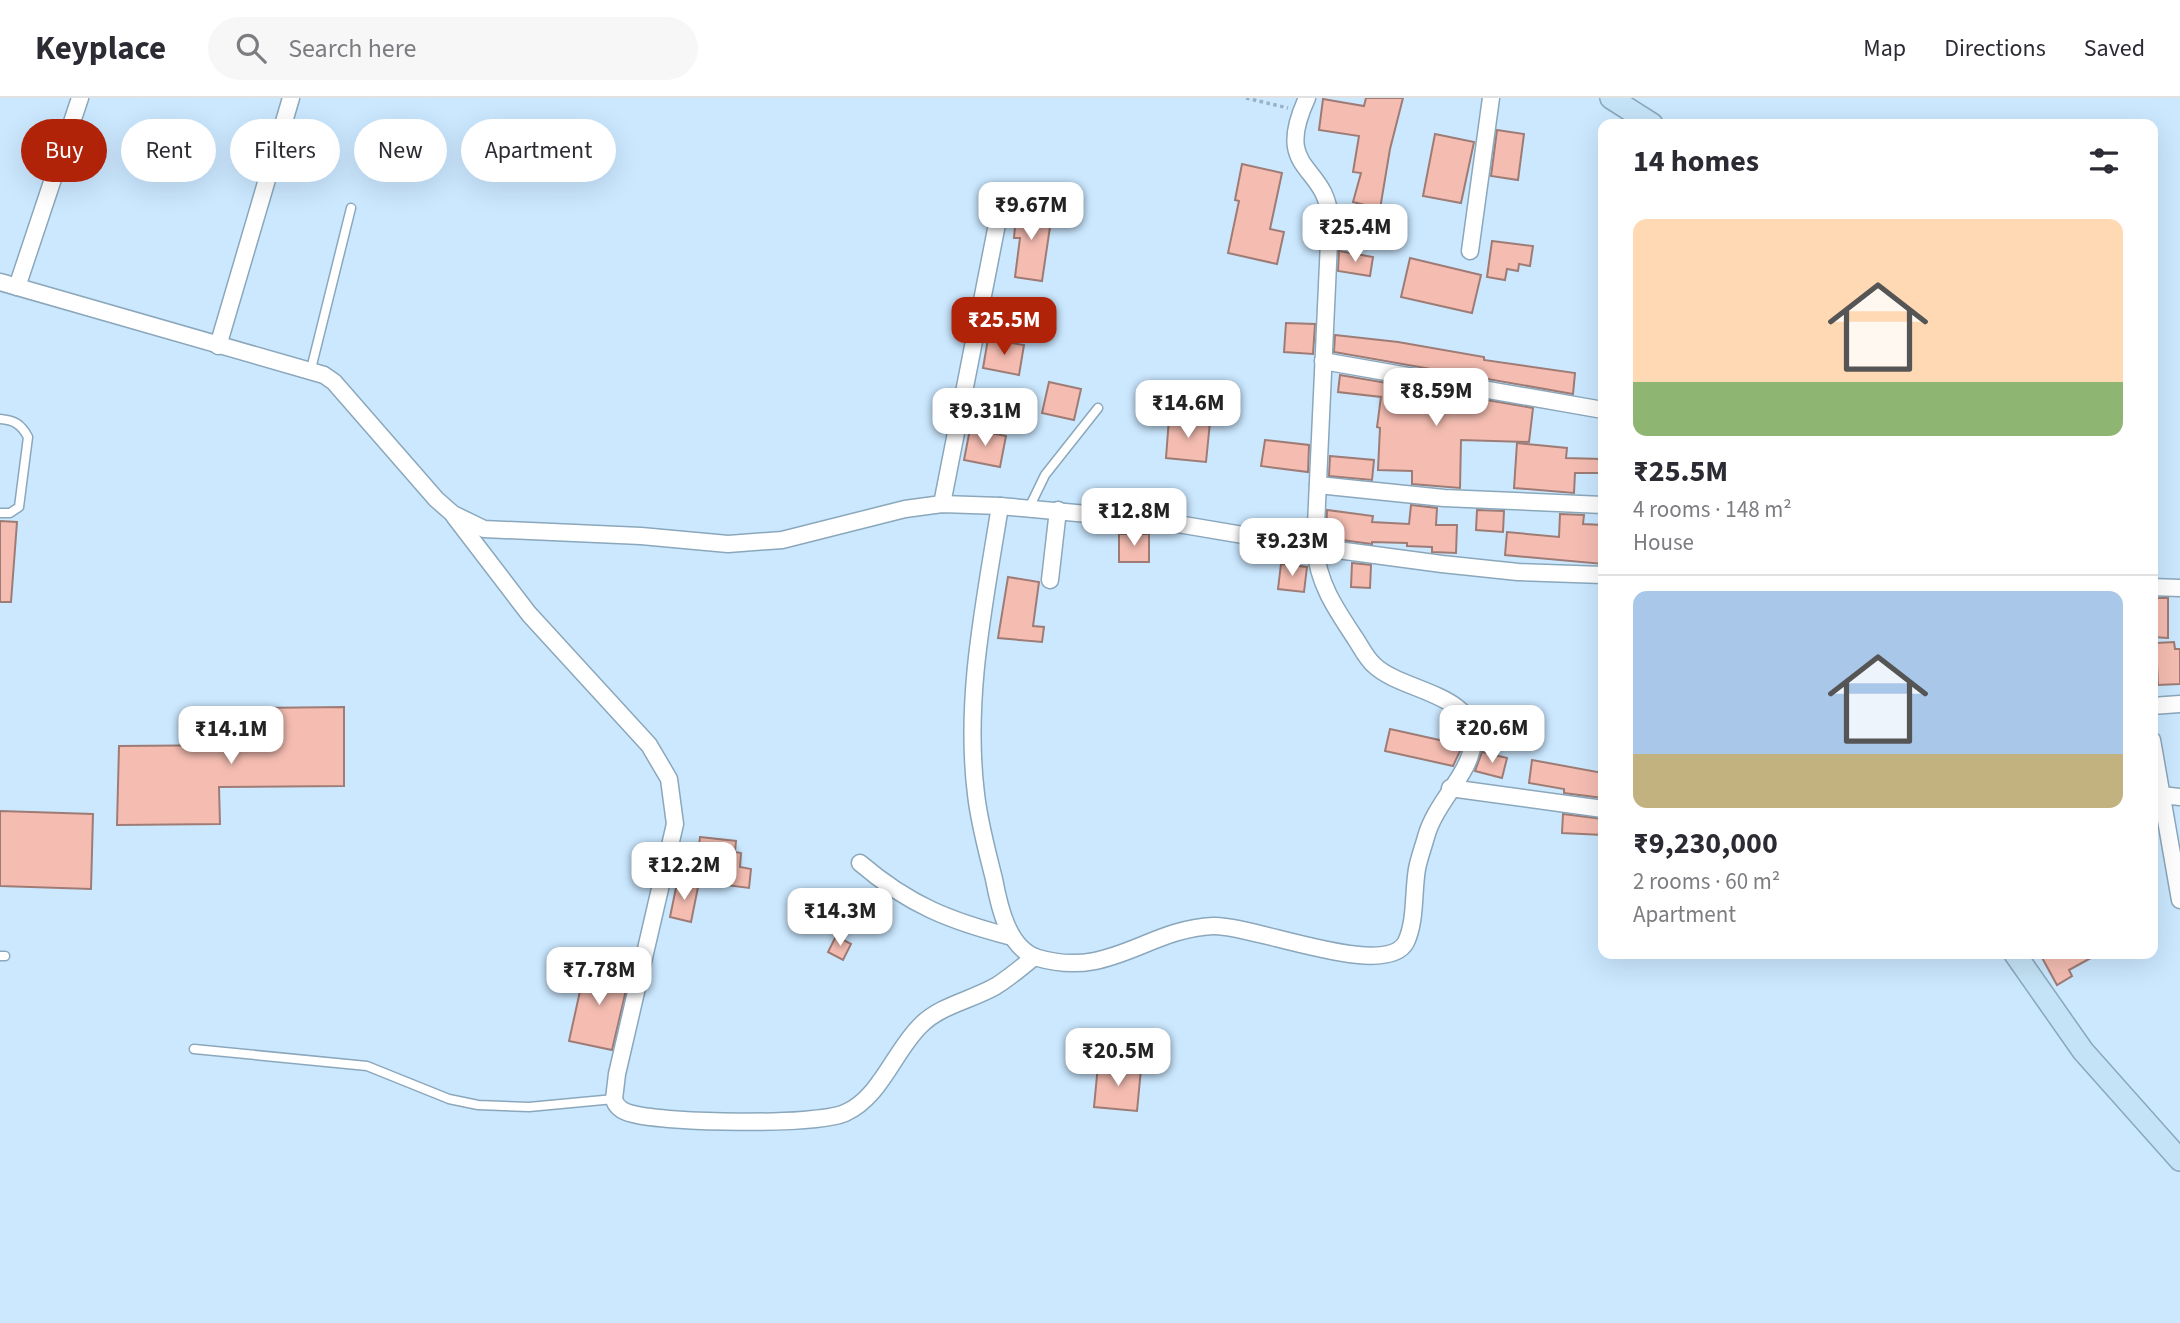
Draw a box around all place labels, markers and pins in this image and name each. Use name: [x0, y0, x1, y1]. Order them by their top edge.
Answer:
pin: ₹9.67M: [974, 183, 1088, 242]
pin: ₹25.4M: [1298, 204, 1412, 264]
pin: ₹25.5M: [947, 298, 1061, 357]
pin: ₹8.59M: [1379, 368, 1493, 428]
pin: ₹14.6M: [1131, 380, 1245, 440]
pin: ₹9.31M: [928, 388, 1042, 448]
pin: ₹12.8M: [1077, 489, 1191, 548]
pin: ₹9.23M: [1235, 518, 1349, 578]
pin: ₹14.1M: [174, 706, 288, 766]
pin: ₹20.6M: [1435, 706, 1549, 765]
pin: ₹12.2M: [627, 842, 741, 902]
pin: ₹14.3M: [783, 888, 897, 948]
pin: ₹7.78M: [542, 948, 656, 1007]
pin: ₹20.5M: [1061, 1028, 1175, 1088]

